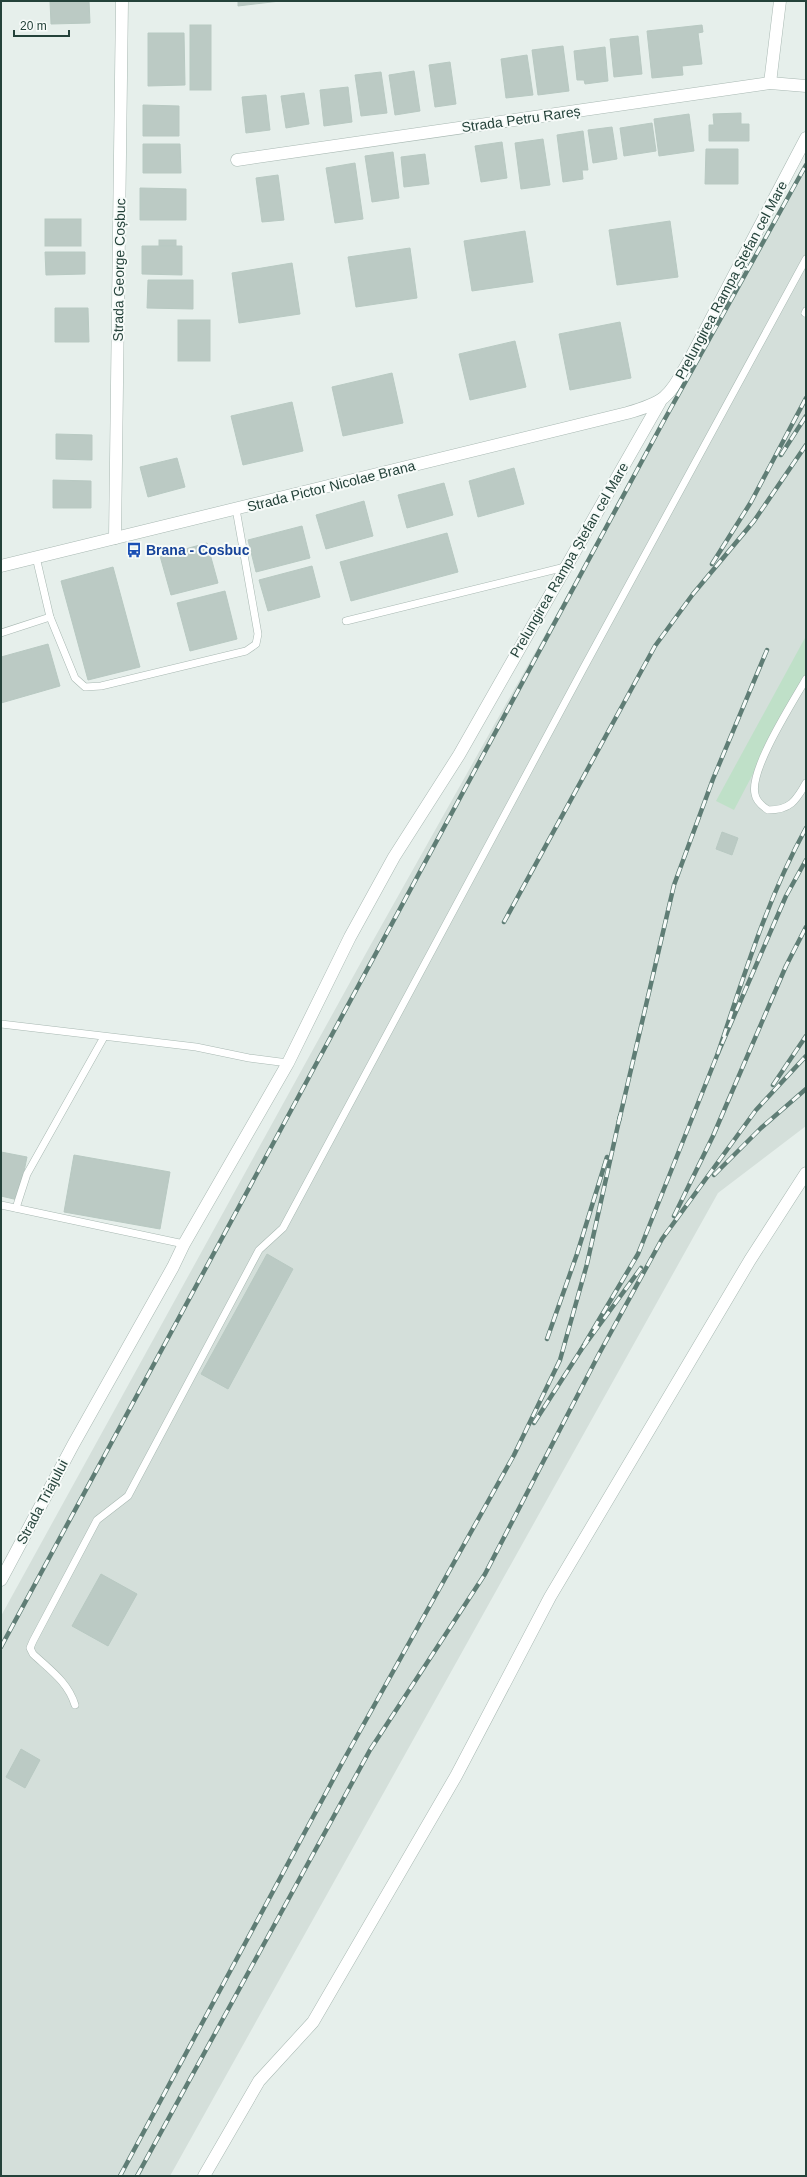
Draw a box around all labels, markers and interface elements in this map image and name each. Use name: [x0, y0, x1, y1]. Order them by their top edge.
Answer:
scale bar: [14, 12, 69, 38]
text: 20 m: [20, 19, 47, 33]
street label: Strada Petru Rareș: [461, 103, 581, 135]
street label: Prelungirea Rampa Ștefan cel Mare: [672, 178, 790, 382]
street label: Strada George Coșbuc: [110, 198, 128, 342]
street label: Strada Pictor Nicolae Brana: [245, 457, 417, 515]
street label: Prelungirea Rampa Ștefan cel Mare: [506, 459, 632, 660]
bus stop icon: Brana - Cosbuc: [125, 541, 143, 559]
place label: Brana - Cosbuc: [146, 542, 250, 558]
street label: Strada Triajului: [13, 1457, 71, 1547]

